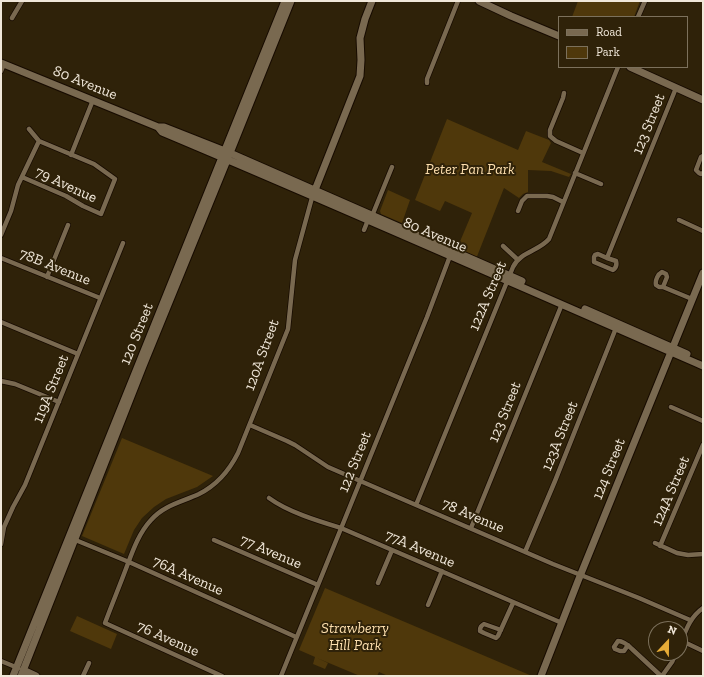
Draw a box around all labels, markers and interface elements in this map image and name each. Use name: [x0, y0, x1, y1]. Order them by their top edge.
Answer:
legend: [558, 16, 688, 68]
text: Road: [596, 25, 622, 39]
text: Park: [596, 45, 620, 59]
street label: 80 Avenue: [50, 62, 120, 104]
street label: 123 Street: [629, 91, 669, 157]
park label: Peter Pan Park: [425, 161, 515, 179]
street label: 79 Avenue: [32, 163, 100, 207]
street label: 80 Avenue: [400, 214, 470, 256]
street label: 78B Avenue: [17, 245, 93, 289]
street label: 122A Street: [465, 258, 511, 334]
street label: 120 Street: [116, 300, 158, 368]
street label: 120A Street: [241, 317, 283, 393]
street label: 119A Street: [29, 352, 73, 426]
street label: 123 Street: [485, 379, 525, 445]
street label: 123A Street: [538, 399, 582, 473]
street label: 122 Street: [335, 429, 375, 495]
street label: 124 Street: [589, 436, 629, 502]
street label: 124A Street: [648, 453, 694, 529]
street label: 78 Avenue: [439, 495, 507, 537]
street label: 77A Avenue: [382, 526, 458, 572]
street label: 77 Avenue: [238, 531, 304, 573]
street label: 76A Avenue: [150, 552, 226, 600]
street label: 76 Avenue: [134, 617, 202, 661]
park label: Strawberry Hill Park: [321, 620, 389, 655]
north arrow: [648, 621, 688, 661]
text: N: [666, 623, 679, 638]

